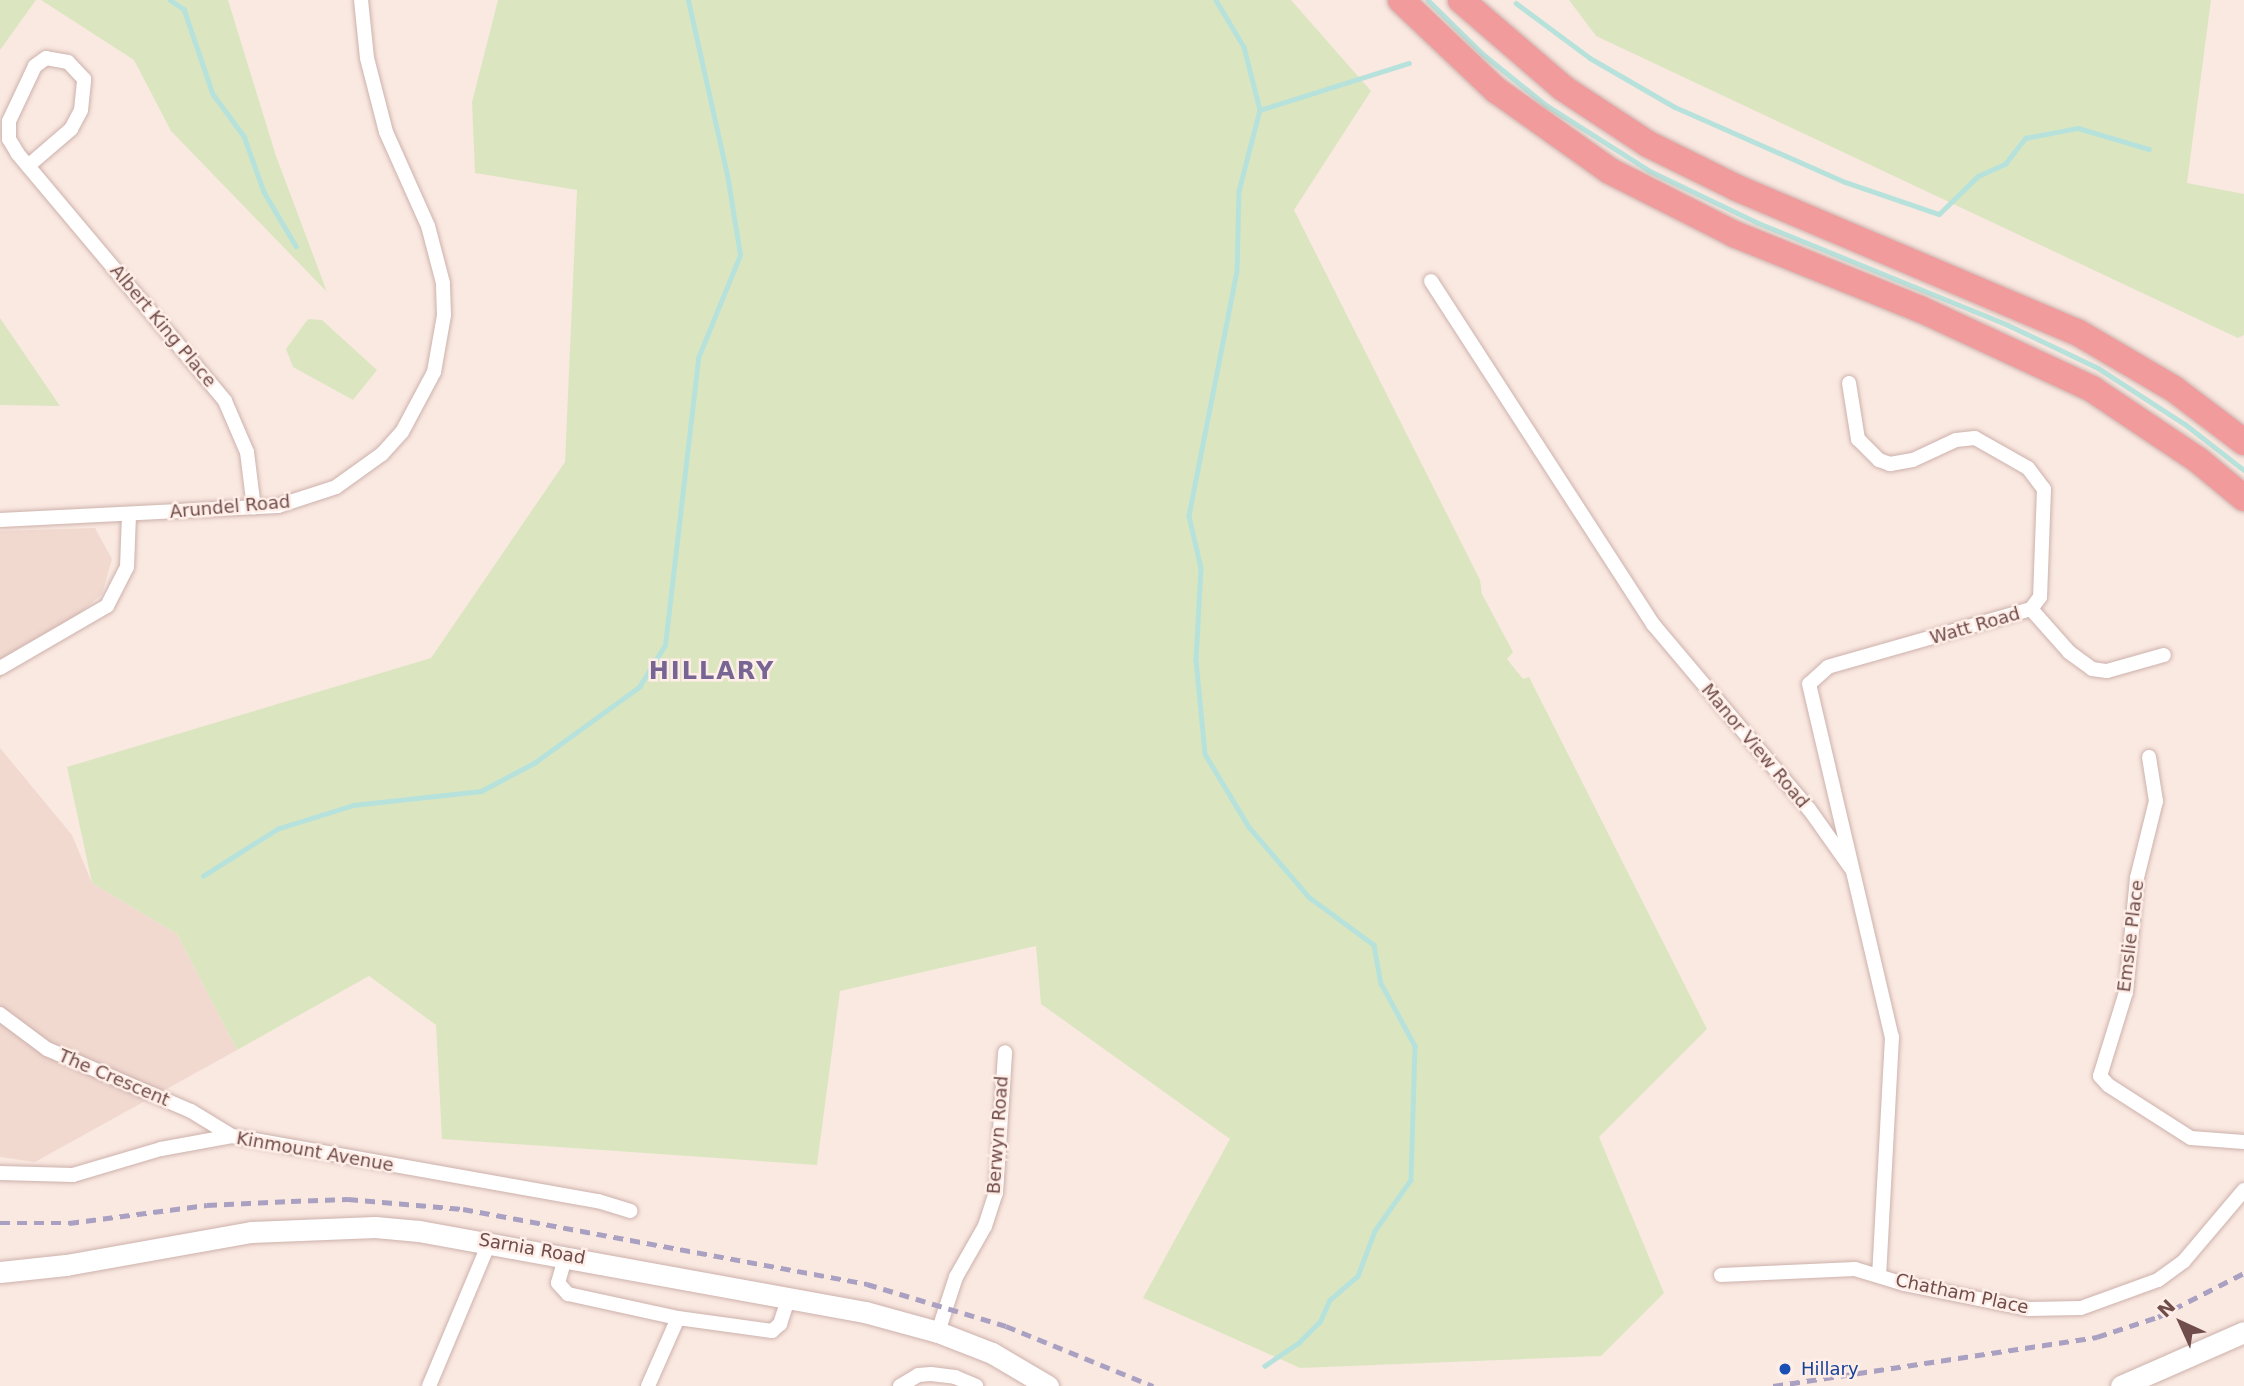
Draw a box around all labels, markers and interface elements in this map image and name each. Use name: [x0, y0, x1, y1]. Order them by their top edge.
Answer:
street label: Albert King Place: [105, 260, 221, 392]
street label: Arundel Road: [169, 491, 291, 523]
street label: Watt Road: [1927, 603, 2023, 649]
district label: HILLARY: [650, 658, 774, 686]
street label: Manor View Road: [1697, 679, 1813, 813]
street label: Emslie Place: [2113, 879, 2149, 993]
street label: The Crescent: [55, 1045, 173, 1111]
street label: Berwyn Road: [983, 1075, 1013, 1195]
street label: Kinmount Avenue: [235, 1128, 395, 1176]
street label: Sarnia Road: [477, 1229, 587, 1269]
street label: Chatham Place: [1893, 1269, 2031, 1319]
north arrow: [2146, 1288, 2216, 1358]
text: N: [2153, 1295, 2180, 1322]
place label: Hillary: [1801, 1358, 1859, 1380]
marker: Hillary: [1775, 1359, 1795, 1379]

